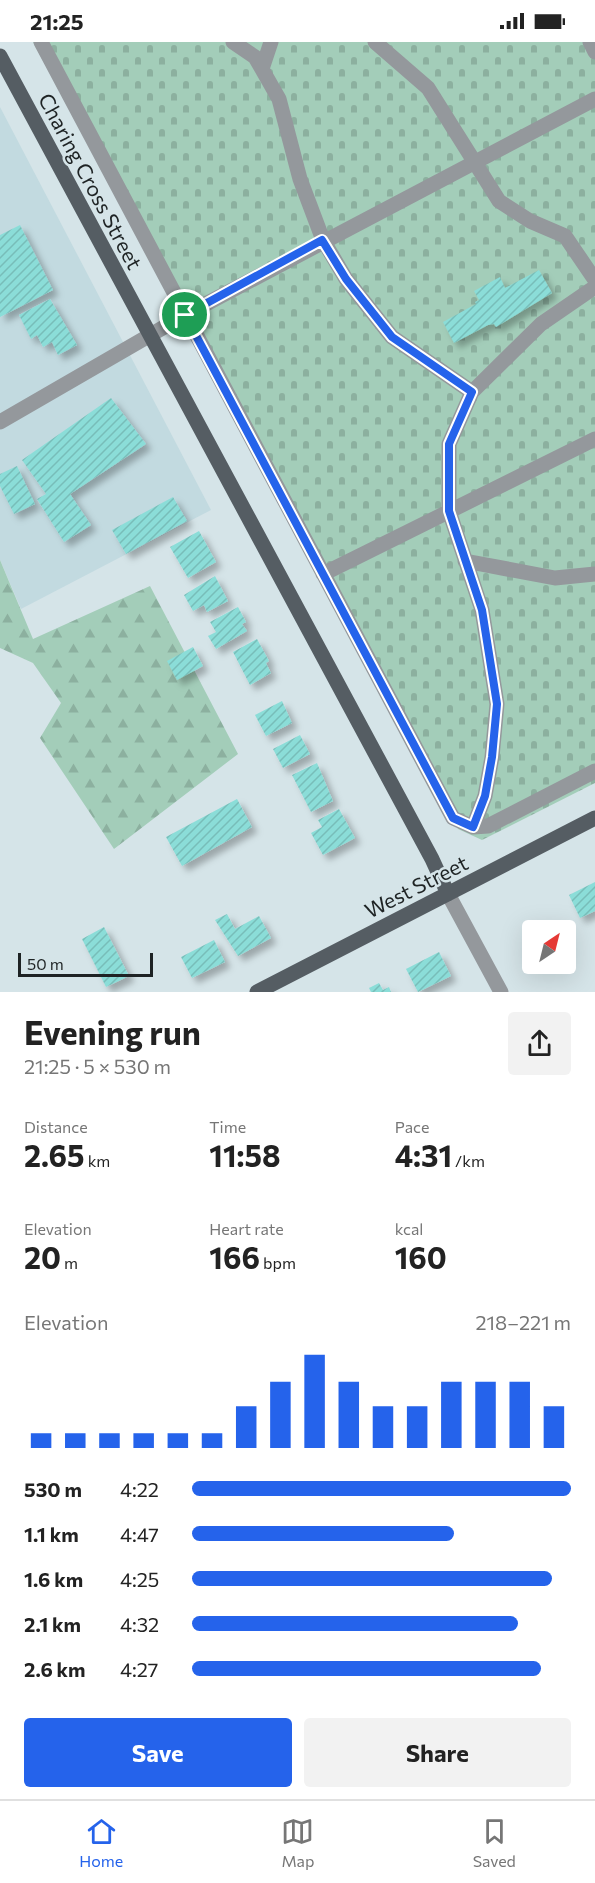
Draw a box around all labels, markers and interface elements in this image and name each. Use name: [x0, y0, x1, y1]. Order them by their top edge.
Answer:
text: 21:25: [30, 8, 84, 35]
street label: Charing Cross Street: [34, 89, 148, 273]
pin: [159, 289, 210, 340]
icon: arrive: [168, 298, 201, 331]
street label: West Street: [360, 849, 472, 923]
north arrow: [522, 920, 576, 974]
map controls: [522, 920, 576, 974]
scale bar: [18, 950, 153, 977]
text: 50 m: [27, 954, 64, 973]
text: Evening run: [24, 1011, 201, 1052]
button: share: [508, 1012, 571, 1075]
text: 21:25 · 5 × 530 m: [24, 1054, 171, 1078]
text: Distance: [24, 1117, 88, 1136]
text: Time: [209, 1117, 246, 1136]
text: Pace: [395, 1117, 429, 1136]
text: 2.65: [24, 1136, 85, 1173]
text: 11:58: [209, 1136, 280, 1173]
text: 4:31: [395, 1136, 452, 1173]
text: km: [85, 1151, 110, 1170]
text: /km: [452, 1151, 485, 1170]
text: Elevation: [24, 1219, 92, 1238]
text: Heart rate: [209, 1219, 284, 1238]
text: kcal: [395, 1219, 423, 1238]
text: 20: [24, 1238, 61, 1275]
text: 166: [209, 1238, 260, 1275]
text: 160: [395, 1238, 447, 1275]
text: m: [61, 1253, 78, 1272]
text: bpm: [260, 1253, 296, 1272]
text: Elevation: [24, 1310, 109, 1334]
text: 218–221 m: [475, 1310, 571, 1334]
text: 530 m: [24, 1477, 82, 1501]
text: 4:22: [120, 1477, 159, 1501]
text: 1.1 km: [24, 1522, 79, 1546]
text: 4:47: [120, 1522, 159, 1546]
text: 1.6 km: [24, 1567, 83, 1591]
text: 4:25: [120, 1567, 159, 1591]
text: 2.1 km: [24, 1612, 81, 1636]
text: 4:32: [120, 1612, 159, 1636]
text: 2.6 km: [24, 1657, 85, 1681]
text: 4:27: [120, 1657, 158, 1681]
button: Save: [24, 1718, 292, 1787]
button: Share: [304, 1718, 571, 1787]
tab: Home: [79, 1815, 123, 1870]
tab: Map: [281, 1815, 314, 1870]
tab: Saved: [473, 1815, 516, 1870]

